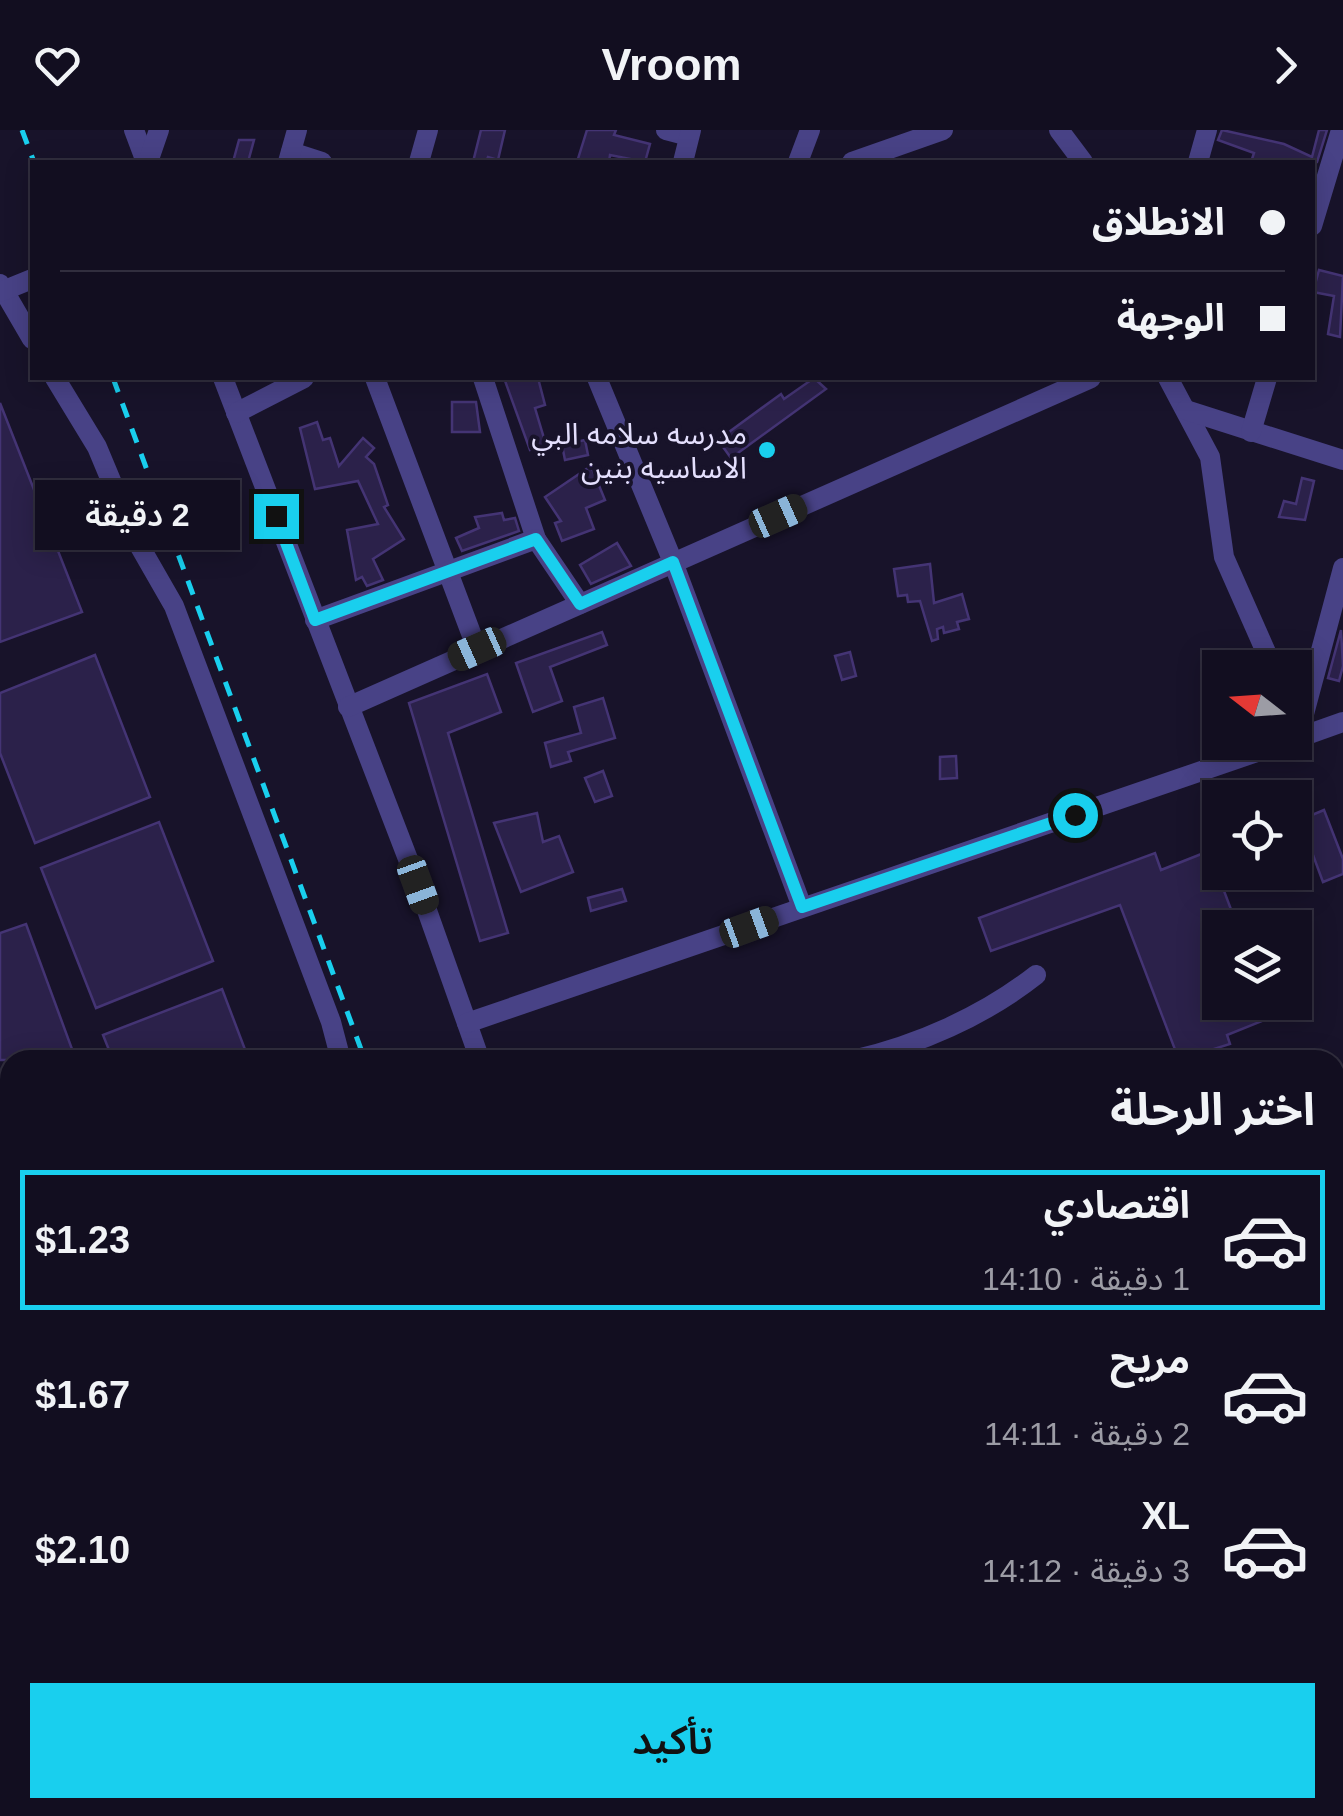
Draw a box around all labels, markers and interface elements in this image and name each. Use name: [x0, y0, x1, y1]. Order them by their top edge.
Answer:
icon: heart: [30, 38, 85, 93]
icon: forward: [1258, 38, 1313, 93]
text: Vroom: [601, 39, 742, 90]
text: الانطلاق: [1092, 201, 1225, 243]
text: الوجهة: [1117, 297, 1225, 339]
place label: مدرسه سلامه البي الاساسيه بنين: [531, 417, 747, 485]
marker: مدرسه سلامه البي الاساسيه بنين: [756, 439, 778, 461]
callout: 2 دقيقة: [36, 481, 241, 551]
car: [744, 490, 812, 542]
route end: [254, 494, 299, 539]
text: 2 دقيقة: [85, 497, 190, 533]
car: [443, 623, 511, 675]
north arrow: [1202, 650, 1312, 760]
map controls: [1202, 650, 1312, 1020]
button: locate: [1202, 780, 1312, 890]
route start: [1053, 793, 1098, 838]
car: [394, 852, 442, 918]
car: [716, 903, 782, 951]
button: layers: [1202, 910, 1312, 1020]
text: اختر الرحلة: [1110, 1084, 1315, 1135]
text: اقتصادي: [1044, 1184, 1190, 1226]
icon: car: [1220, 1195, 1310, 1285]
text: $1.23: [35, 1219, 130, 1261]
text: 1 دقيقة · 14:10: [982, 1261, 1190, 1297]
text: مريح: [1110, 1339, 1190, 1381]
icon: car: [1220, 1350, 1310, 1440]
text: $1.67: [35, 1374, 130, 1416]
text: 2 دقيقة · 14:11: [984, 1416, 1190, 1452]
text: XL: [1141, 1495, 1190, 1537]
icon: car: [1220, 1505, 1310, 1595]
text: $2.10: [35, 1529, 130, 1571]
text: 3 دقيقة · 14:12: [982, 1553, 1190, 1589]
button: تأكيد: [30, 1683, 1315, 1798]

